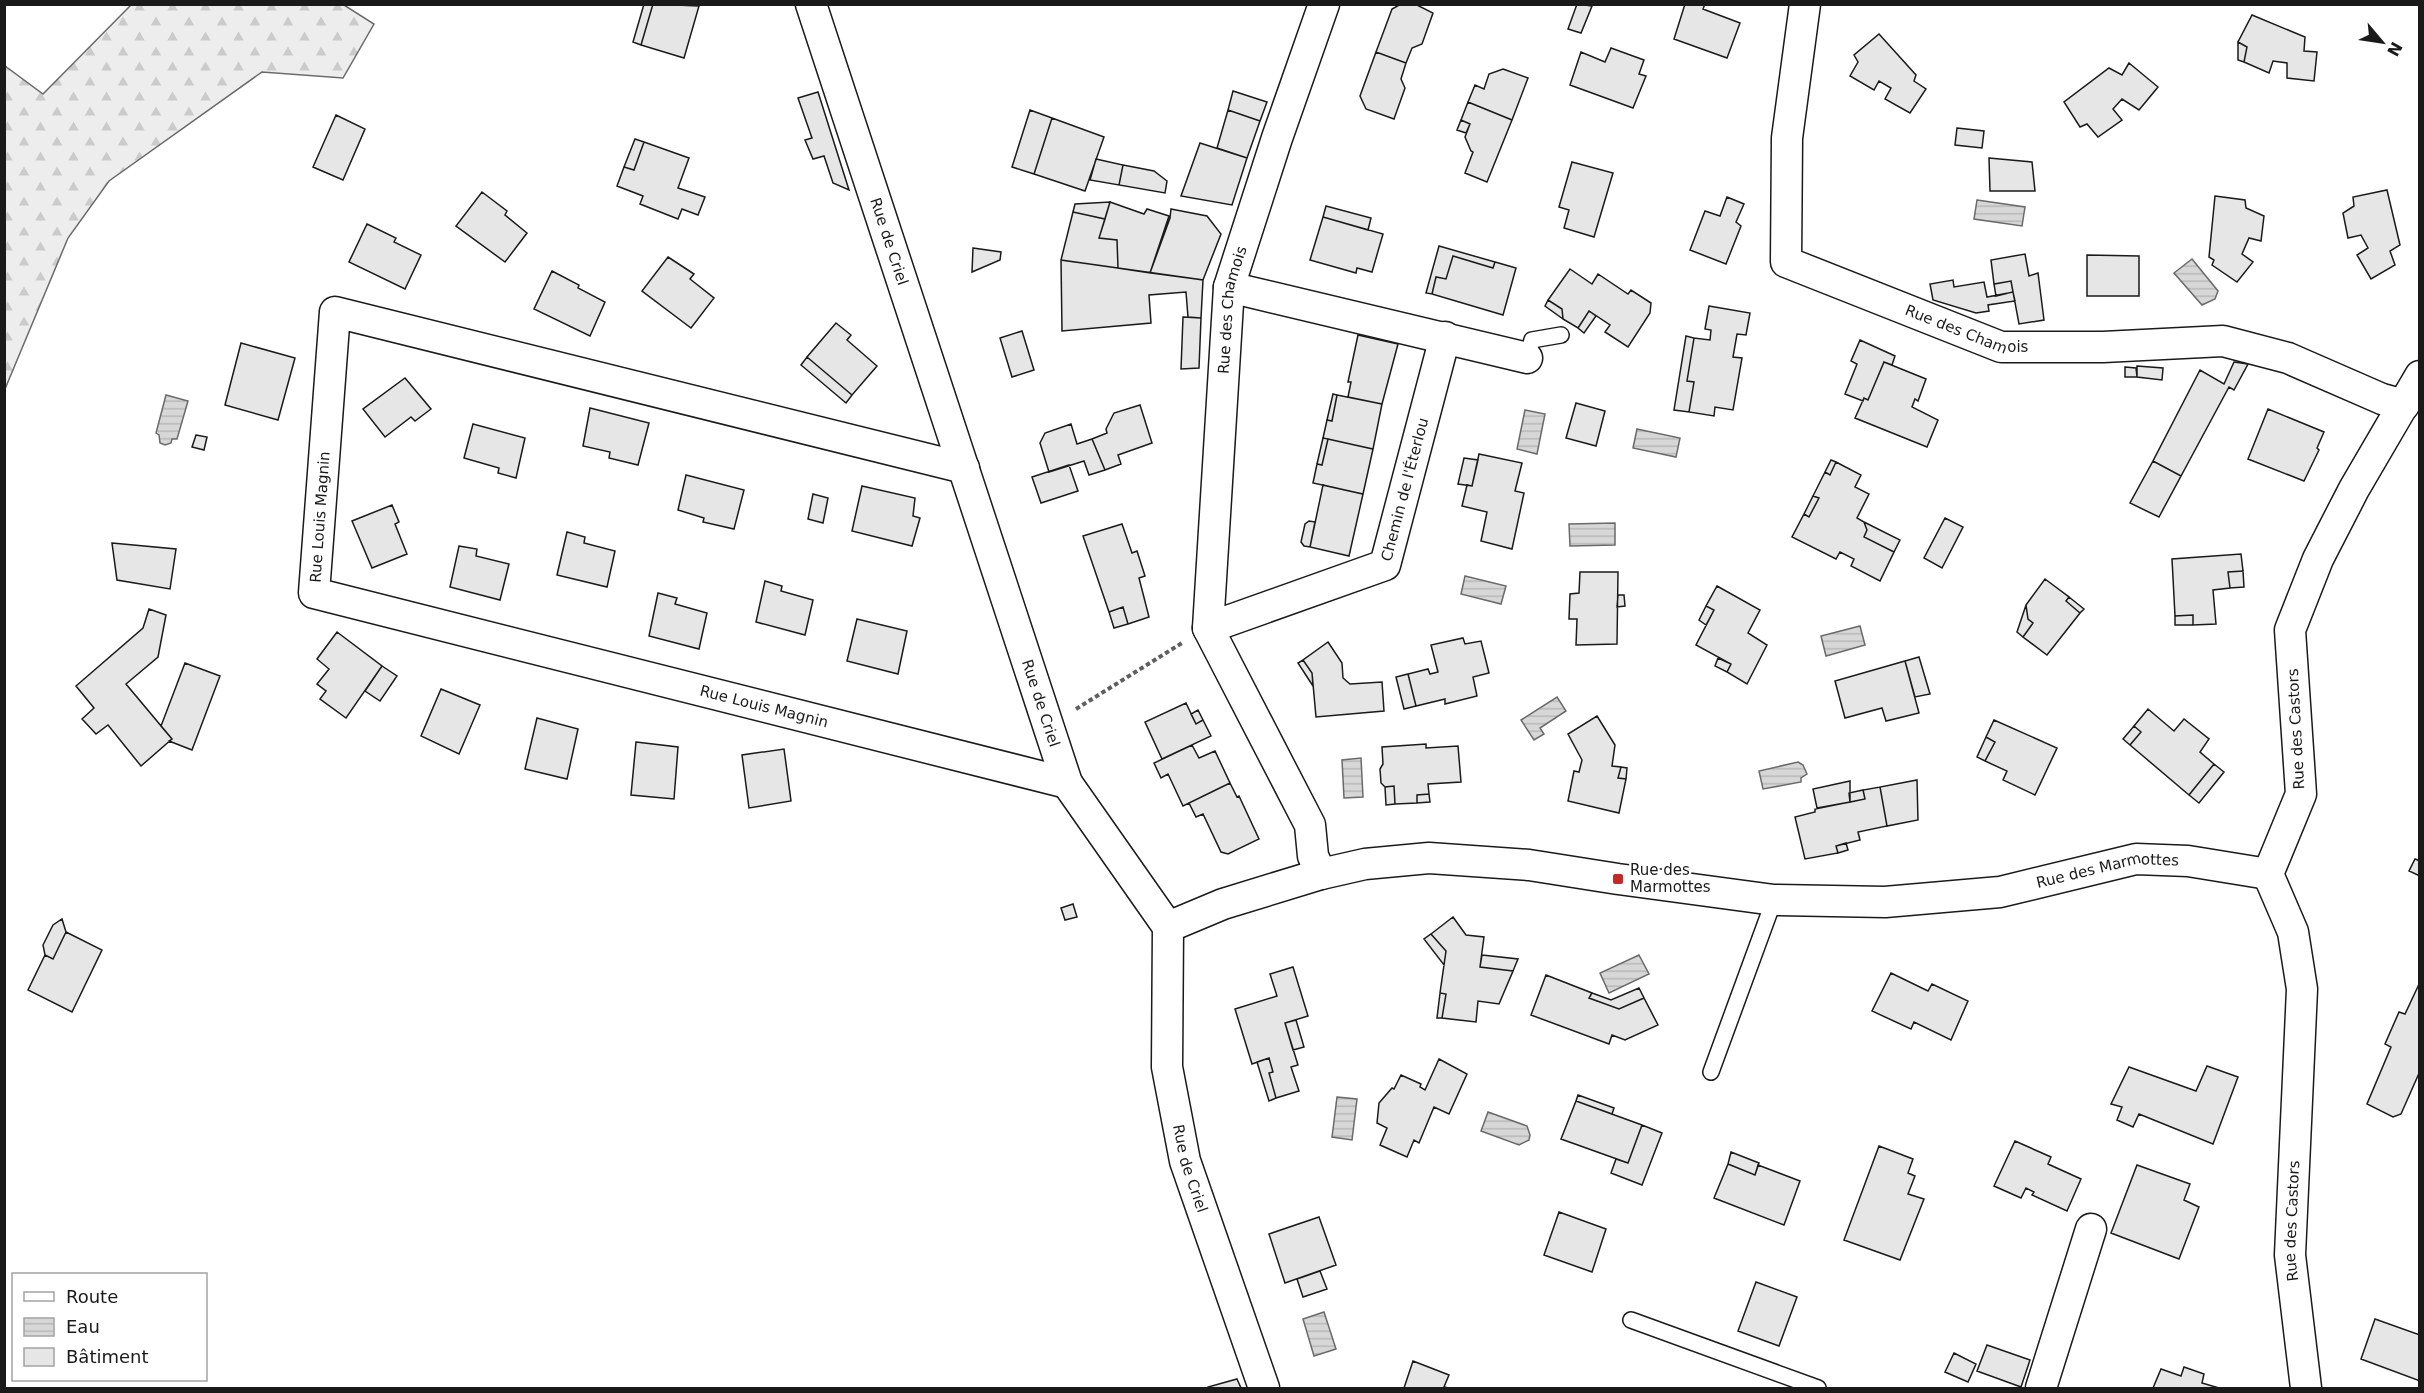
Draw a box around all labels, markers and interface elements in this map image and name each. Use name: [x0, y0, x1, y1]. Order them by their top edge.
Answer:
north arrow: [2352, 12, 2412, 72]
text: N: [2383, 39, 2406, 59]
street label: Rue de Criel: [866, 195, 912, 288]
street label: Rue des Chamois: [1215, 244, 1251, 375]
street label: Rue des Chamois: [1903, 301, 2029, 358]
street label: Chemin de l'Éterlou: [1377, 416, 1432, 563]
street label: Rue Louis Magnin: [306, 451, 334, 583]
street label: Rue de Criel: [1018, 657, 1064, 749]
street label: Rue des Castors: [2284, 668, 2308, 790]
street label: Rue Louis Magnin: [698, 682, 830, 731]
street label: Rue des Marmottes: [2034, 849, 2180, 892]
place label: Rue des Marmottes: [1630, 861, 1711, 896]
marker: Rue des Marmottes: [1611, 872, 1625, 886]
street label: Rue de Criel: [1169, 1123, 1211, 1215]
street label: Rue des Castors: [2281, 1160, 2303, 1282]
legend: [12, 1273, 207, 1381]
text: Route: [66, 1286, 118, 1307]
text: Eau: [66, 1316, 100, 1337]
text: Bâtiment: [66, 1346, 149, 1367]

